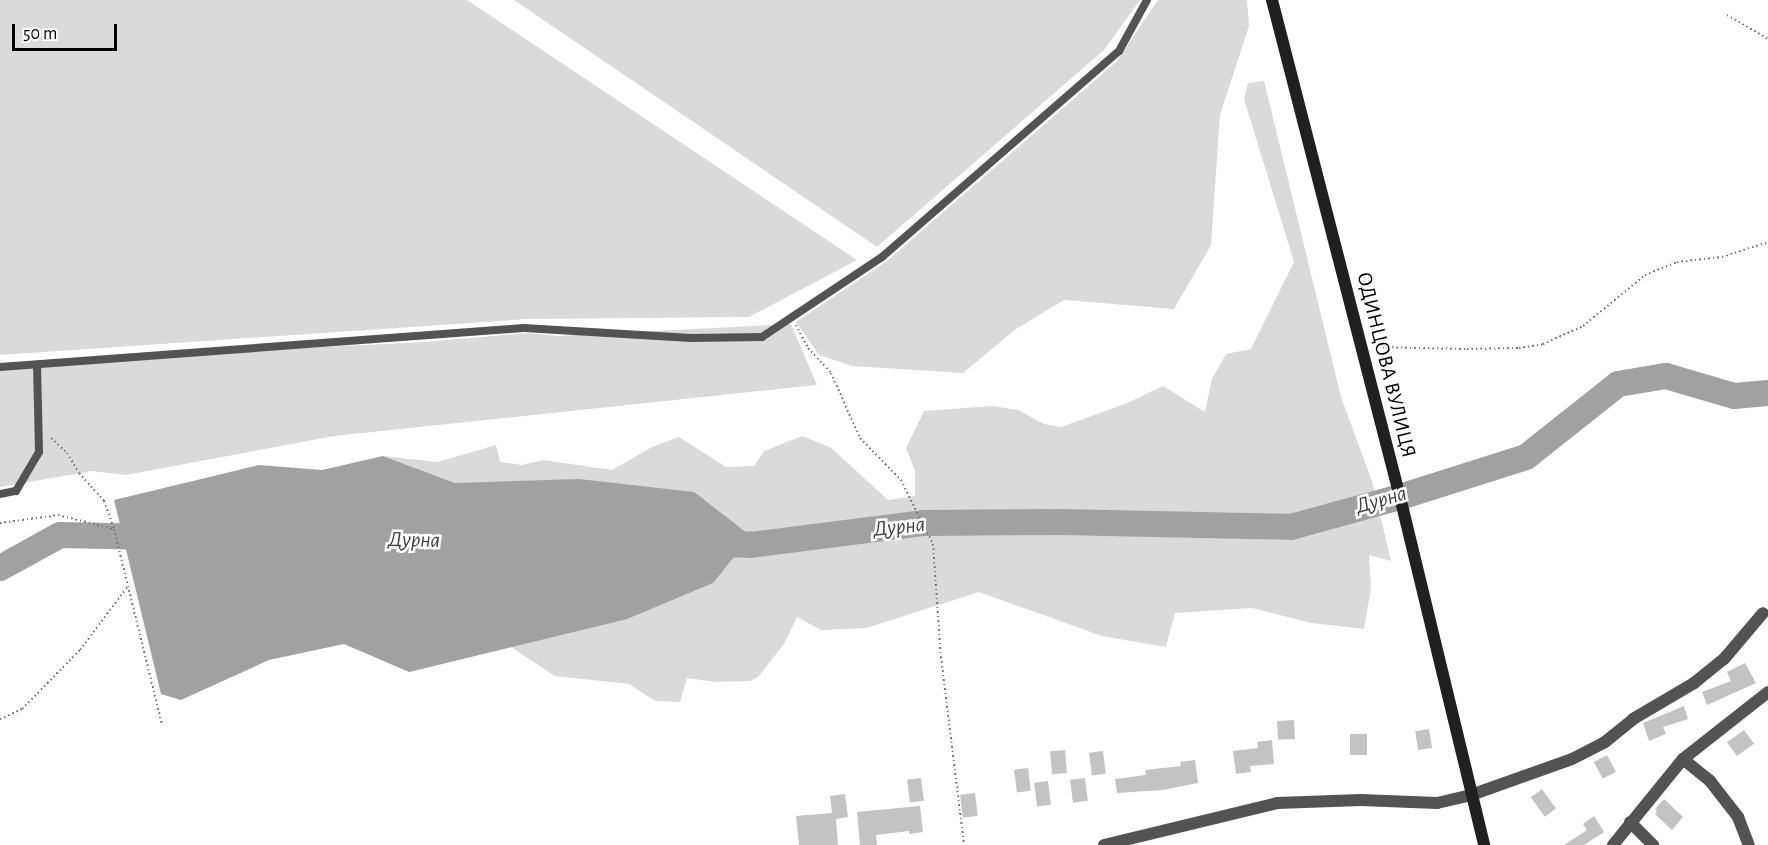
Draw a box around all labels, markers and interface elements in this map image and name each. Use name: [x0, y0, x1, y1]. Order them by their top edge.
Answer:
scale bar: [15, 12, 120, 50]
text: 50 m: [23, 25, 57, 43]
street label: ОДИНЦОВА ВУЛИЦЯ: [1351, 270, 1421, 460]
water label: Дурна: [1352, 480, 1410, 520]
water label: Дурна: [872, 511, 926, 543]
water label: Дурна: [388, 526, 440, 554]

